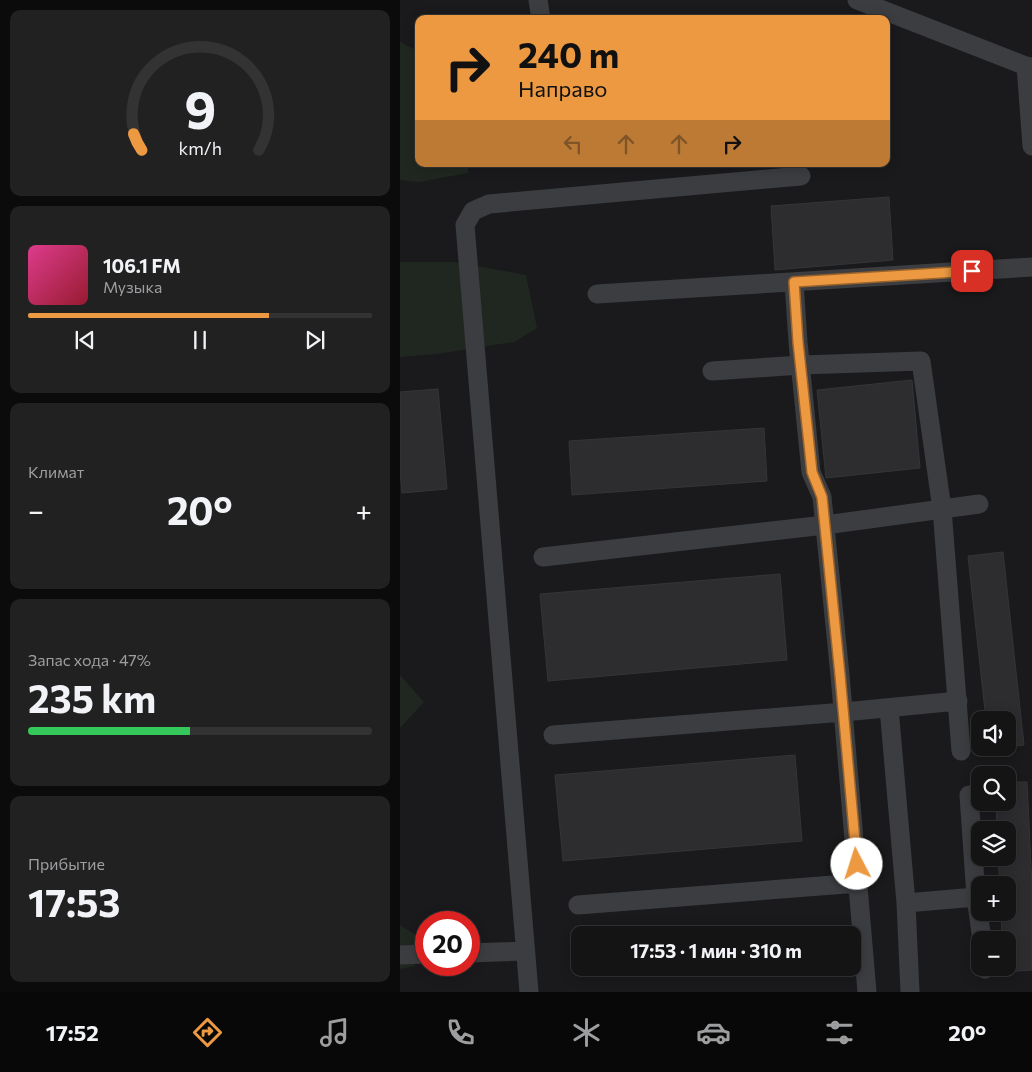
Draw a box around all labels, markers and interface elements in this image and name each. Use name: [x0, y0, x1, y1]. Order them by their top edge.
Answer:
text: 240 m: [518, 32, 619, 75]
icon: right: [435, 35, 500, 100]
text: Направо: [518, 75, 608, 102]
text: 9: [184, 76, 216, 140]
icon: left: [559, 130, 587, 158]
icon: ahead: [612, 130, 640, 158]
icon: ahead: [665, 130, 693, 158]
icon: right: [718, 130, 746, 158]
text: km/h: [178, 137, 222, 159]
pin: [951, 250, 993, 292]
text: 106.1 FM: [103, 254, 181, 277]
icon: arrive: [958, 257, 986, 285]
text: Музыка: [103, 277, 162, 296]
icon: previous: [71, 326, 99, 354]
icon: pause: [186, 326, 214, 354]
icon: next: [301, 326, 329, 354]
text: Климат: [28, 462, 84, 481]
text: 20°: [167, 486, 233, 533]
text: −: [28, 493, 44, 527]
text: +: [356, 493, 372, 527]
text: Запас хода · 47%: [28, 650, 151, 669]
text: 235 km: [28, 674, 156, 721]
map controls: [971, 711, 1016, 976]
button: sound: [971, 711, 1016, 756]
button: search: [971, 766, 1016, 811]
button: layers: [971, 821, 1016, 866]
position arrow: [830, 837, 882, 889]
text: Прибытие: [28, 854, 105, 873]
button: +: [971, 876, 1016, 921]
text: 17:53: [28, 878, 120, 925]
speed limit sign: 20: [415, 911, 480, 976]
button: −: [971, 931, 1016, 976]
text: 17:53 · 1 мин · 310 m: [630, 939, 802, 962]
icon: directions: [190, 1015, 225, 1050]
icon: music: [317, 1015, 352, 1050]
icon: phone: [443, 1015, 478, 1050]
icon: climate: [569, 1015, 604, 1050]
icon: car: [696, 1015, 731, 1050]
icon: filters: [822, 1015, 857, 1050]
text: 17:52: [46, 1019, 99, 1046]
text: 20°: [948, 1019, 986, 1046]

